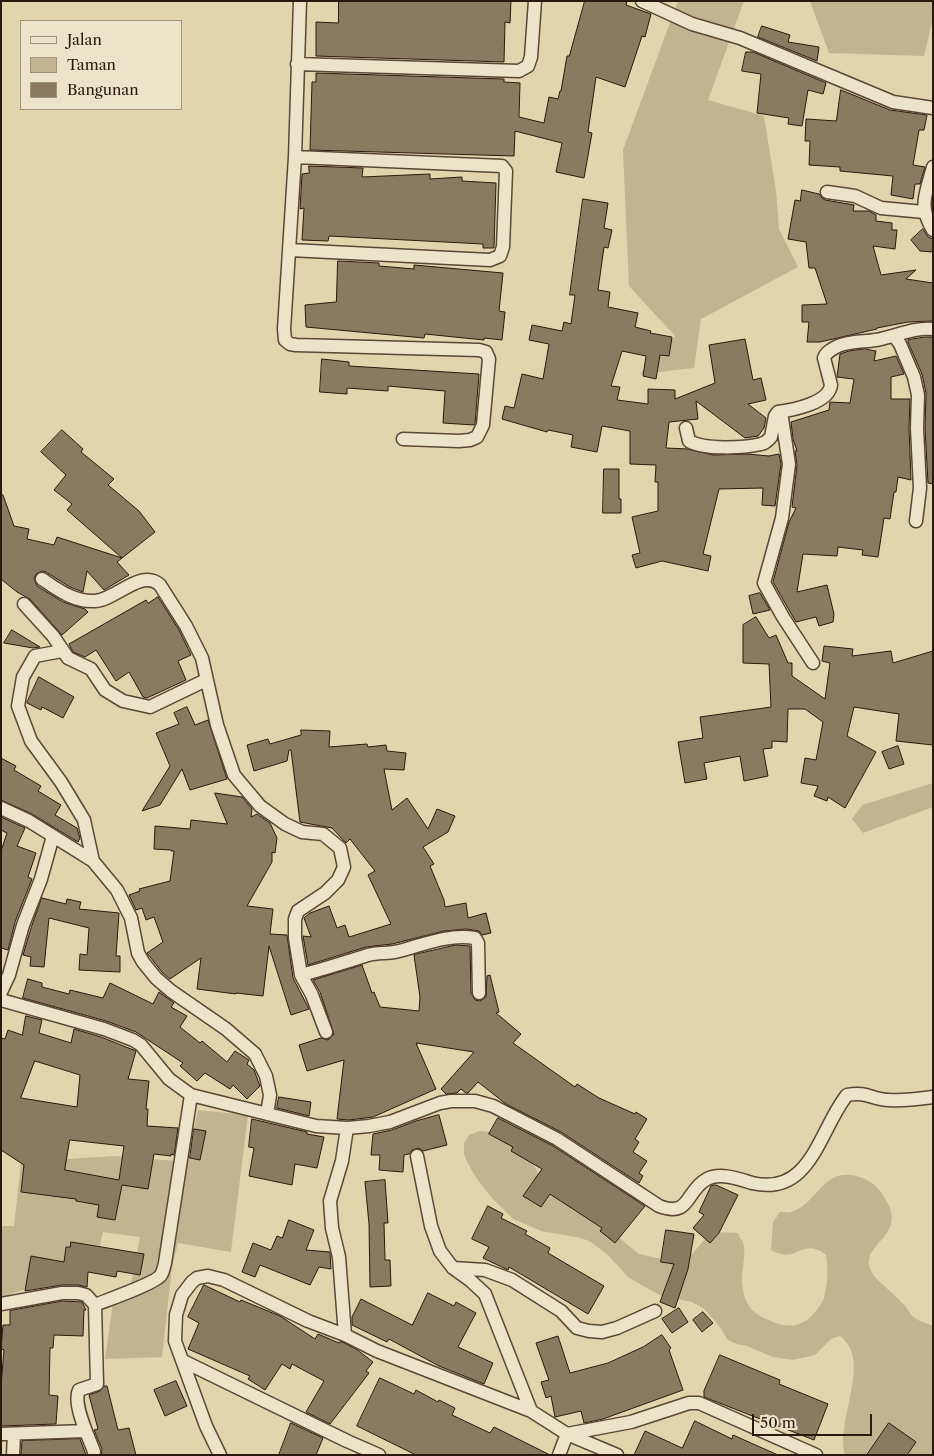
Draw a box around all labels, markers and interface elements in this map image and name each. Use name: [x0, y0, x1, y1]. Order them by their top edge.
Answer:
legend: [20, 20, 182, 110]
text: Jalan: [67, 30, 102, 49]
text: Taman: [67, 55, 116, 74]
text: Bangunan: [67, 80, 139, 99]
scale bar: [754, 1404, 874, 1436]
text: 50 m: [760, 1413, 796, 1432]

